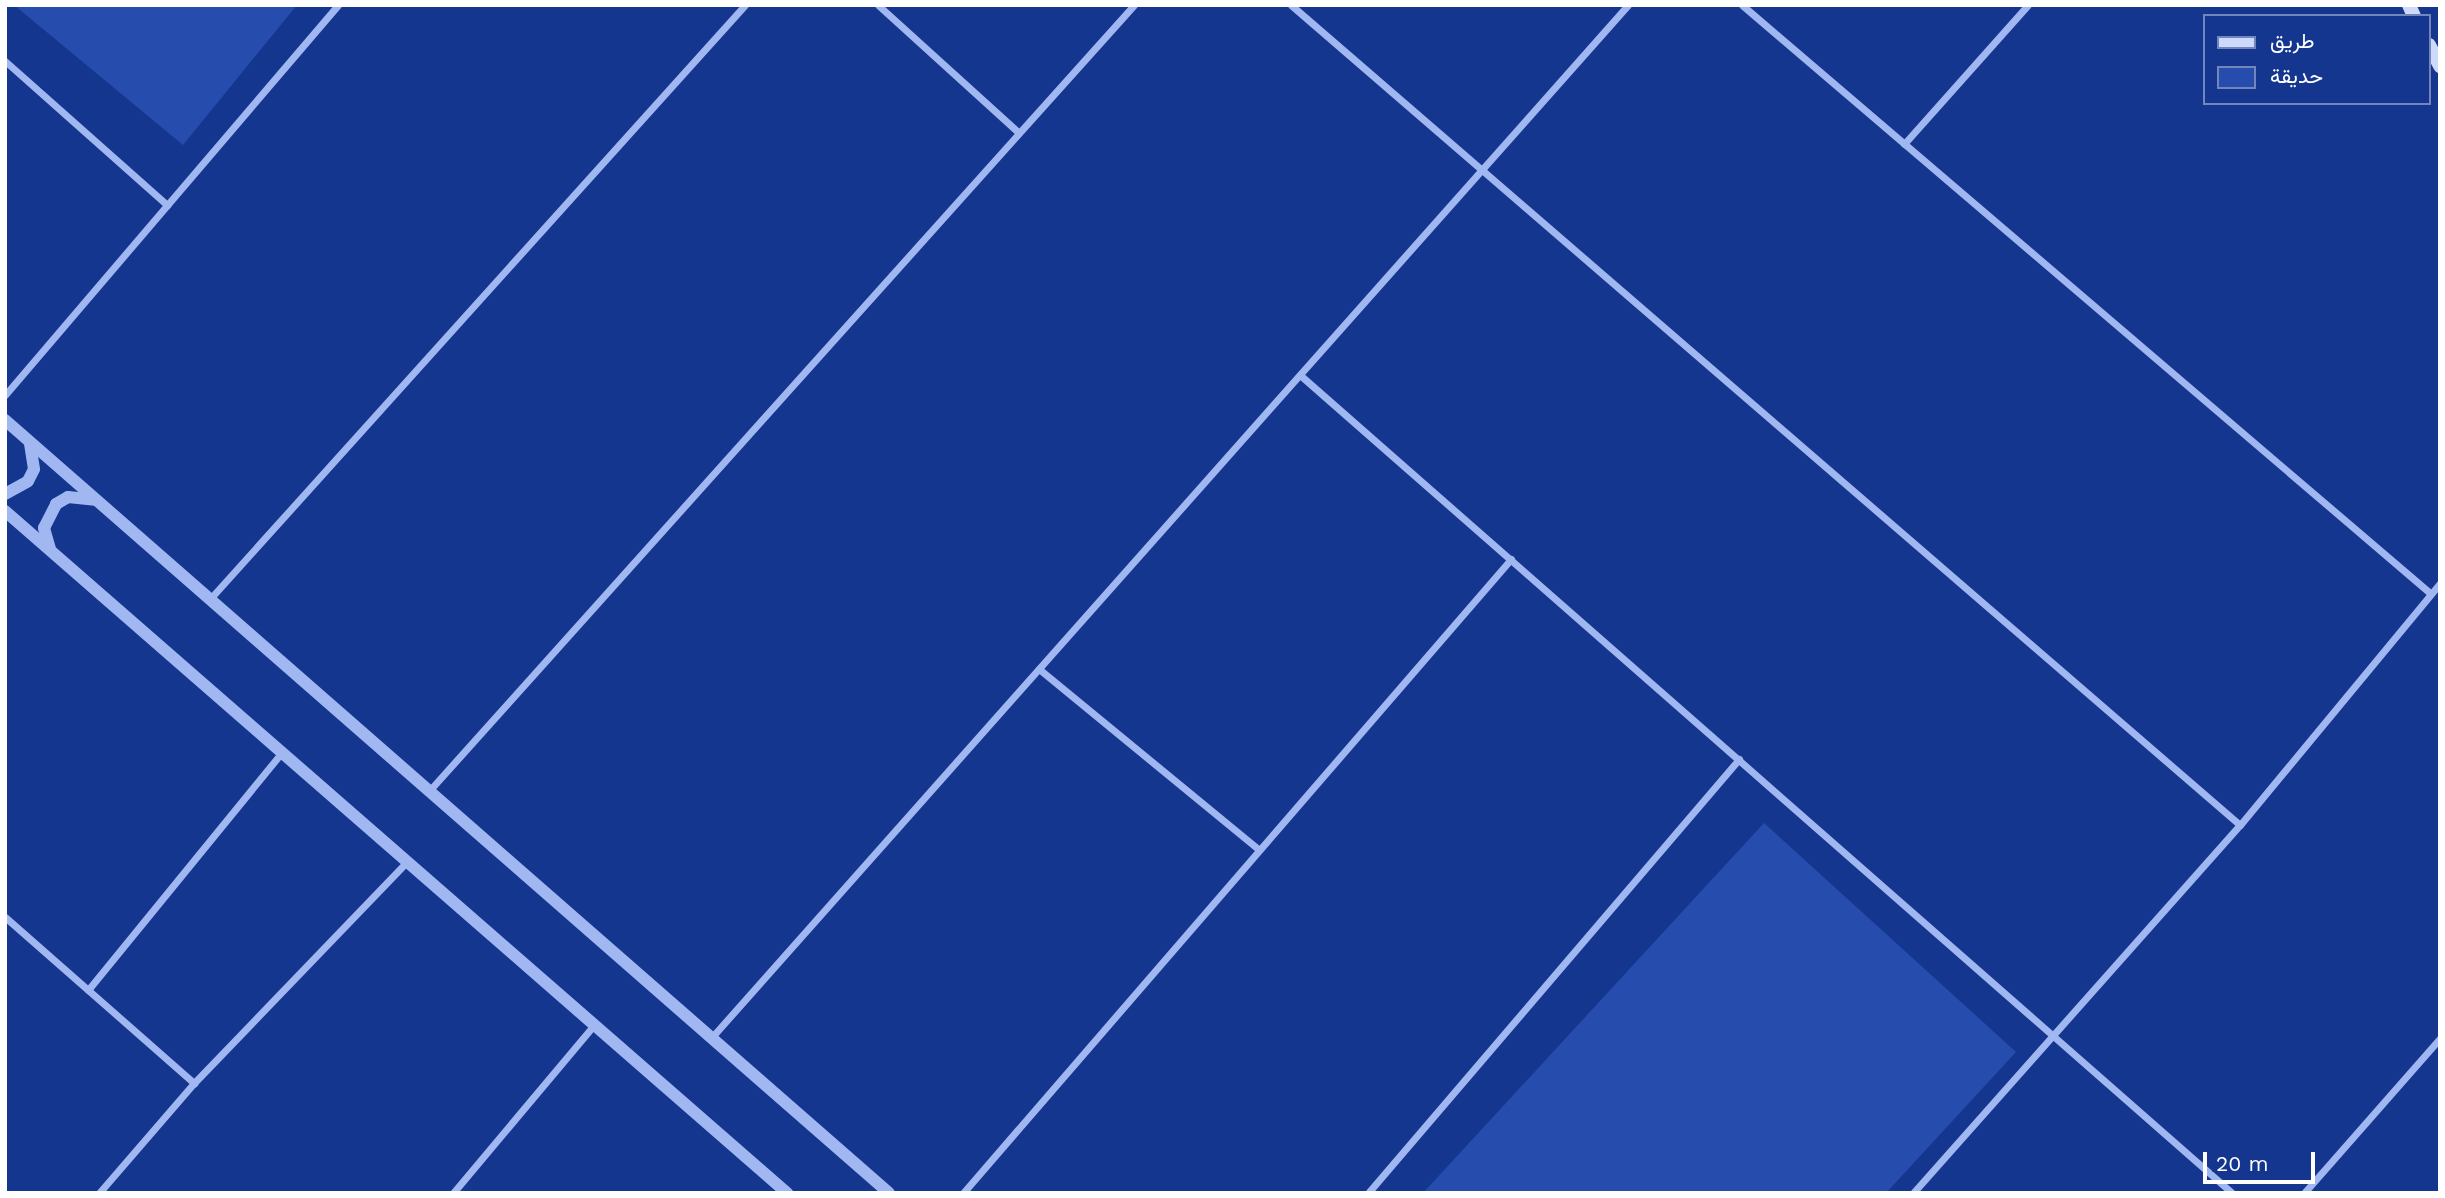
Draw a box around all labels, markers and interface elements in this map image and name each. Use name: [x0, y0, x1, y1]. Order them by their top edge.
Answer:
legend: [2204, 14, 2431, 105]
text: طريق: [2270, 28, 2315, 53]
text: حديقة: [2270, 63, 2323, 88]
scale bar: [2207, 1138, 2319, 1182]
text: 20 m: [2216, 1151, 2268, 1176]

